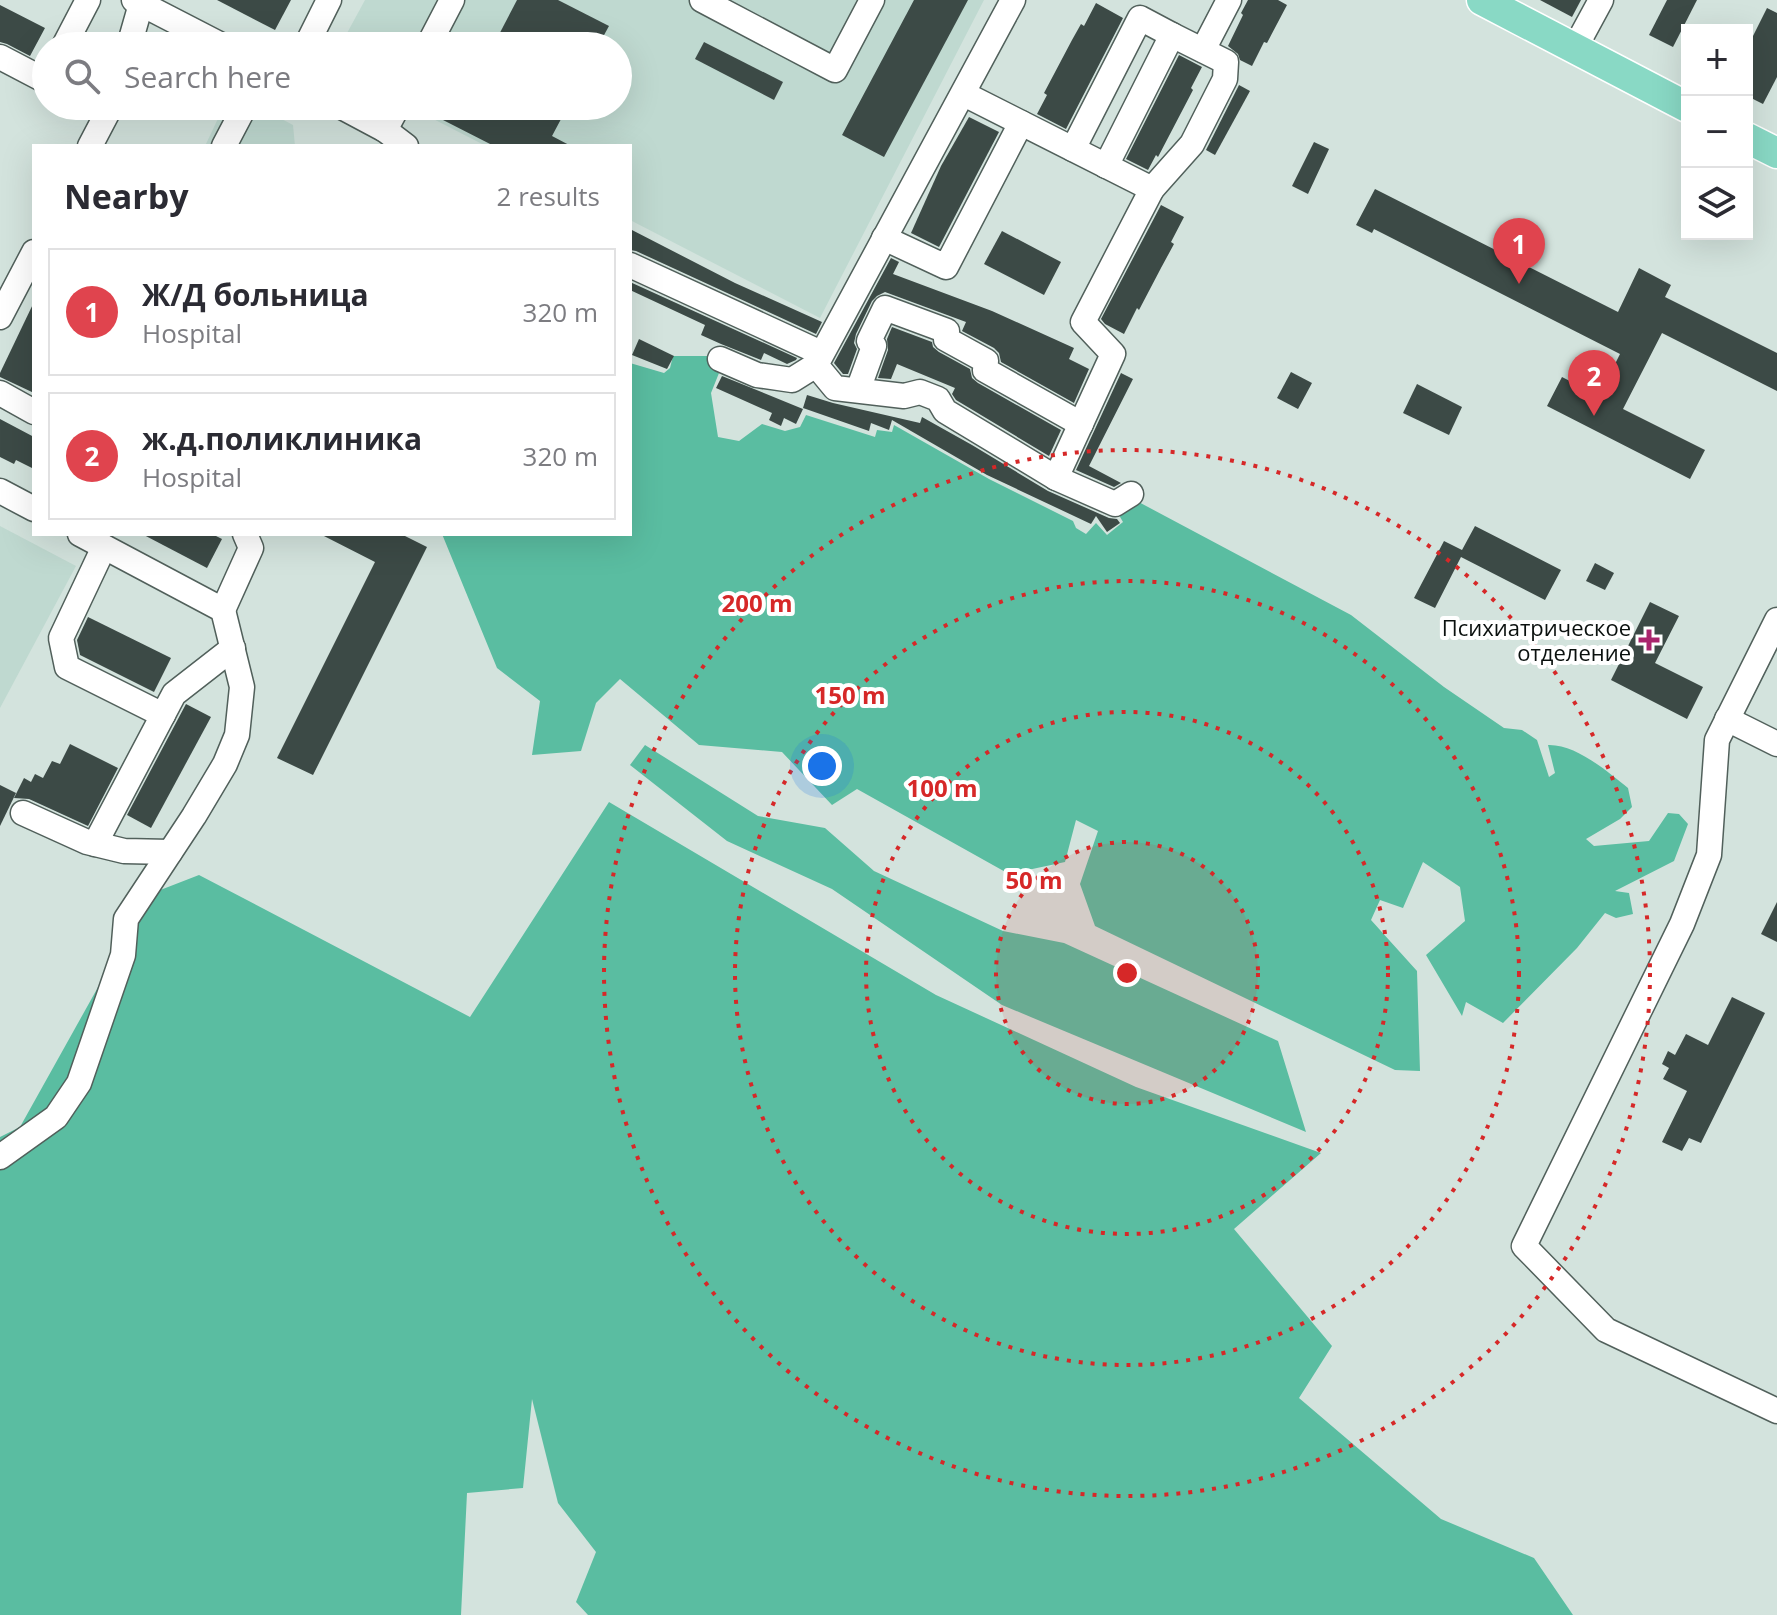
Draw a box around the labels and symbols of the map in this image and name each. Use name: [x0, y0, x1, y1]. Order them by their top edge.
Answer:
pin: 1: [1493, 218, 1545, 284]
pin: 2: [1568, 350, 1620, 416]
text: 200 m: [722, 586, 792, 619]
place label: Психиатрическое отделение: [1442, 612, 1631, 667]
marker: Психиатрическое отделение: [1638, 629, 1660, 651]
text: 150 m: [815, 678, 885, 711]
your location: [802, 746, 842, 786]
text: 100 m: [907, 771, 977, 804]
text: 50 m: [1005, 863, 1063, 896]
centre of rings: [1113, 959, 1141, 987]

